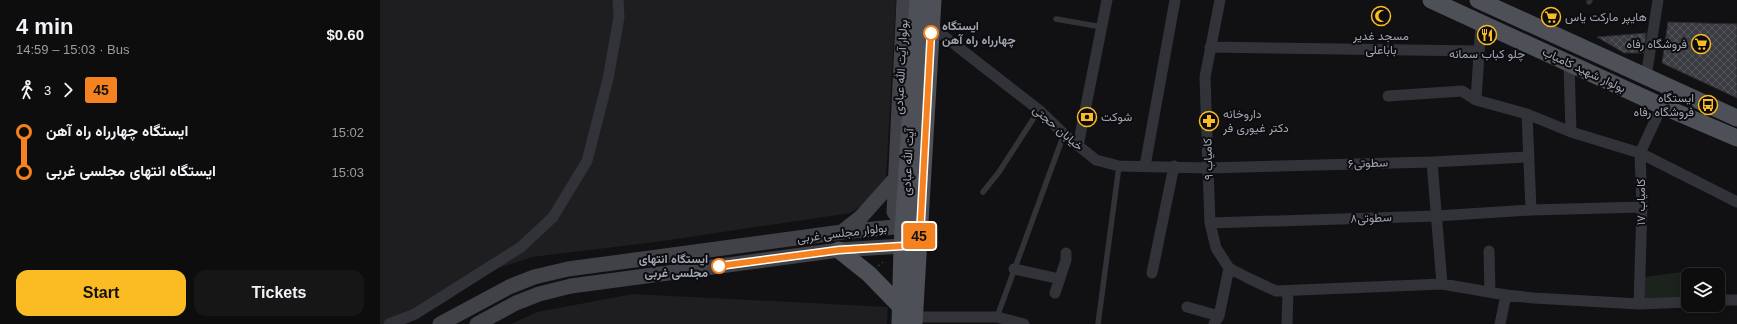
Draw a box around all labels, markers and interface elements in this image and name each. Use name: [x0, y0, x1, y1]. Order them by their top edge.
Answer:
mosque icon: مسجد غدیر باباعلی: [1370, 5, 1392, 27]
supermarket icon: هایپر مارکت یاس: [1540, 6, 1562, 28]
place label: هایپر مارکت یاس: [1565, 10, 1647, 25]
text: 4 min: [16, 14, 73, 39]
street label: بولوار آیت الله عبادی: [892, 19, 911, 115]
place label: ایستگاه چهارراه راه آهن: [942, 19, 1016, 48]
restaurant icon: چلو کباب سمانه: [1476, 24, 1498, 46]
marker: ایستگاه چهارراه راه آهن: [923, 25, 939, 41]
text: $0.60: [326, 26, 364, 43]
place label: مسجد غدیر باباعلی: [1352, 29, 1409, 58]
supermarket icon: فروشگاه رفاه: [1690, 33, 1712, 55]
place label: فروشگاه رفاه: [1627, 37, 1687, 52]
text: 14:59 – 15:03 · Bus: [16, 42, 129, 57]
street label: بولوار شهید کامیاب: [1540, 45, 1628, 96]
place label: چلو کباب سمانه: [1449, 47, 1525, 62]
icon: walk: [16, 79, 38, 101]
icon: forward: [57, 79, 79, 101]
text: 45: [93, 82, 109, 98]
text: 3: [44, 83, 51, 98]
place label: ایستگاه فروشگاه رفاه: [1634, 91, 1694, 120]
bus stop icon: ایستگاه فروشگاه رفاه: [1697, 94, 1719, 116]
street label: خیابان حجتی: [1029, 102, 1086, 154]
bank icon: شوكت: [1076, 106, 1098, 128]
place label: داروخانه دکتر غیوری فر: [1222, 107, 1289, 136]
place label: شوكت: [1101, 110, 1132, 125]
pharmacy icon: داروخانه دکتر غیوری فر: [1198, 110, 1220, 132]
text: ایستگاه چهارراه راه آهن: [46, 122, 188, 139]
text: 15:02: [331, 125, 364, 140]
street label: آیت الله عبادی: [899, 127, 918, 196]
street label: کامیاب ۹: [1200, 138, 1216, 180]
street label: سطوتی۶: [1348, 155, 1388, 172]
text: ایستگاه انتهای مجلسی غربی: [46, 162, 216, 179]
text: 15:03: [331, 165, 364, 180]
street label: کامیاب ۱۷: [1634, 179, 1648, 225]
street label: سطوتی۸: [1350, 210, 1392, 227]
street label: بولوار مجلسی غربی: [796, 221, 888, 246]
line badge: 45: [901, 223, 937, 249]
text: 45: [911, 228, 927, 244]
place label: ایستگاه انتهای مجلسی غربی: [639, 252, 708, 281]
marker: ایستگاه انتهای مجلسی غربی: [711, 258, 727, 274]
map controls: [1681, 268, 1725, 312]
button: layers: [1681, 268, 1725, 312]
button: Start: [16, 270, 186, 316]
button: Tickets: [194, 270, 364, 316]

